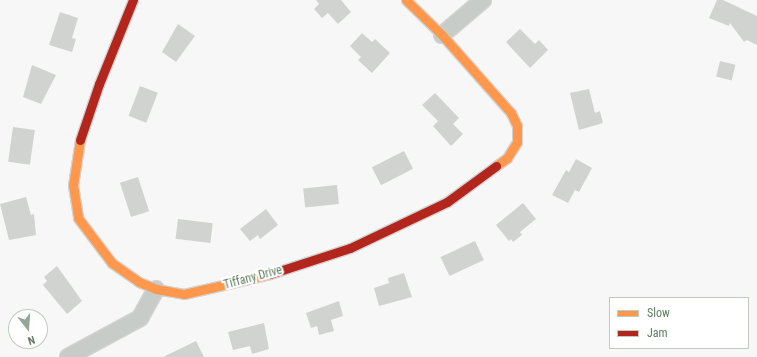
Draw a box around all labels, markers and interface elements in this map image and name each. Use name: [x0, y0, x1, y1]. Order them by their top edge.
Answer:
street label: Tiffany Drive: [222, 263, 284, 293]
legend: [609, 297, 749, 349]
text: Slow: [647, 306, 670, 320]
north arrow: [8, 309, 48, 349]
text: Jam: [647, 326, 668, 340]
text: N: [26, 333, 36, 347]

